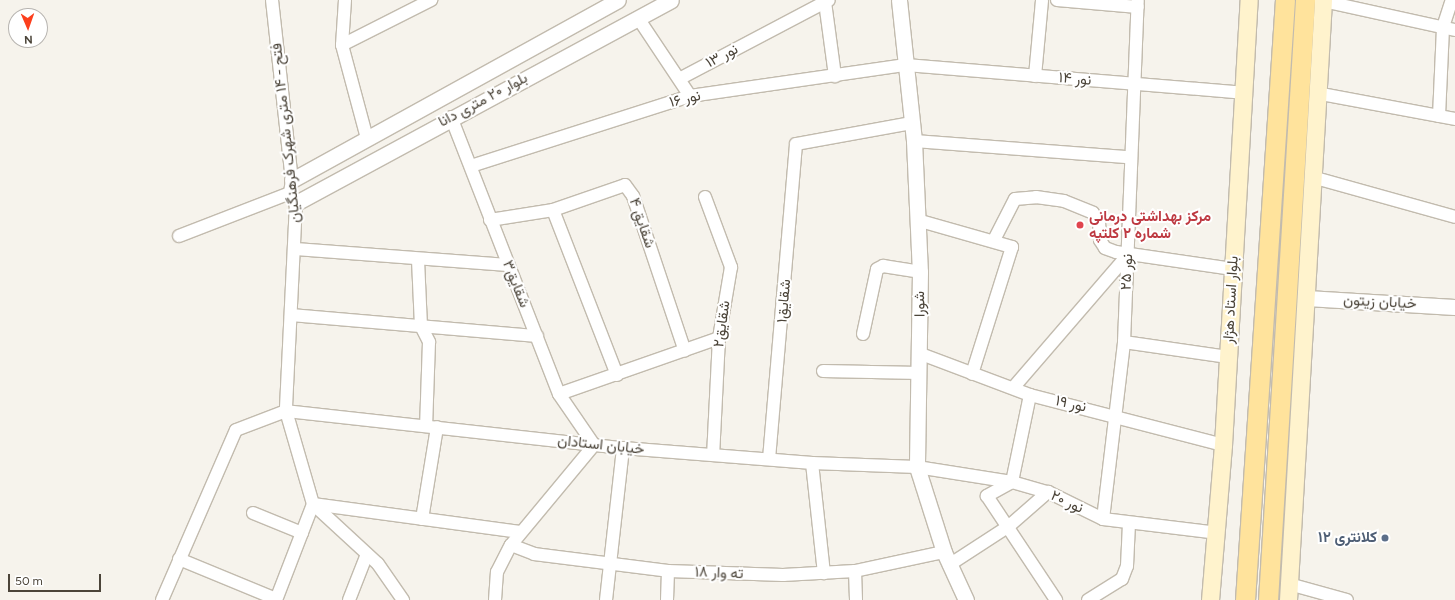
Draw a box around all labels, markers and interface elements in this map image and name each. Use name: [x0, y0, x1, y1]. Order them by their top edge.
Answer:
north arrow: [8, 8, 48, 48]
text: N: [24, 33, 33, 46]
street label: نور ۱۳: [703, 40, 741, 72]
street label: فتح - ۱۴ متری شهرک فرهنگیان: [268, 42, 304, 224]
street label: بلوار ۲۰ متری دانا: [435, 69, 531, 131]
street label: نور ۱۴: [1058, 69, 1092, 89]
street label: نور ۱۶: [668, 86, 702, 112]
street label: شقایق ۴: [625, 196, 659, 250]
place label: مرکز بهداشتی درمانی شماره ۲ کلتپه: [1089, 207, 1211, 242]
marker: مرکز بهداشتی درمانی شماره ۲ کلتپه: [1074, 219, 1086, 231]
street label: نور ۲۵: [1117, 253, 1137, 291]
street label: بلوار استاد هژار: [1220, 255, 1242, 345]
street label: شقایق۳: [498, 258, 534, 310]
street label: شقایق۱: [773, 278, 795, 324]
street label: شورا: [911, 291, 929, 317]
street label: خیابان زیتون: [1343, 291, 1417, 313]
street label: شقایق۲: [710, 299, 734, 349]
street label: نور ۱۹: [1054, 392, 1088, 416]
street label: خیابان استادان: [557, 431, 645, 459]
street label: نور ۲۰: [1048, 487, 1086, 517]
place label: کلانتری ۱۲: [1318, 529, 1377, 547]
marker: کلانتری ۱۲: [1380, 533, 1390, 543]
street label: ته وار ۱۸: [694, 563, 744, 583]
scale bar: [10, 566, 103, 592]
text: 50 m: [15, 574, 43, 588]

